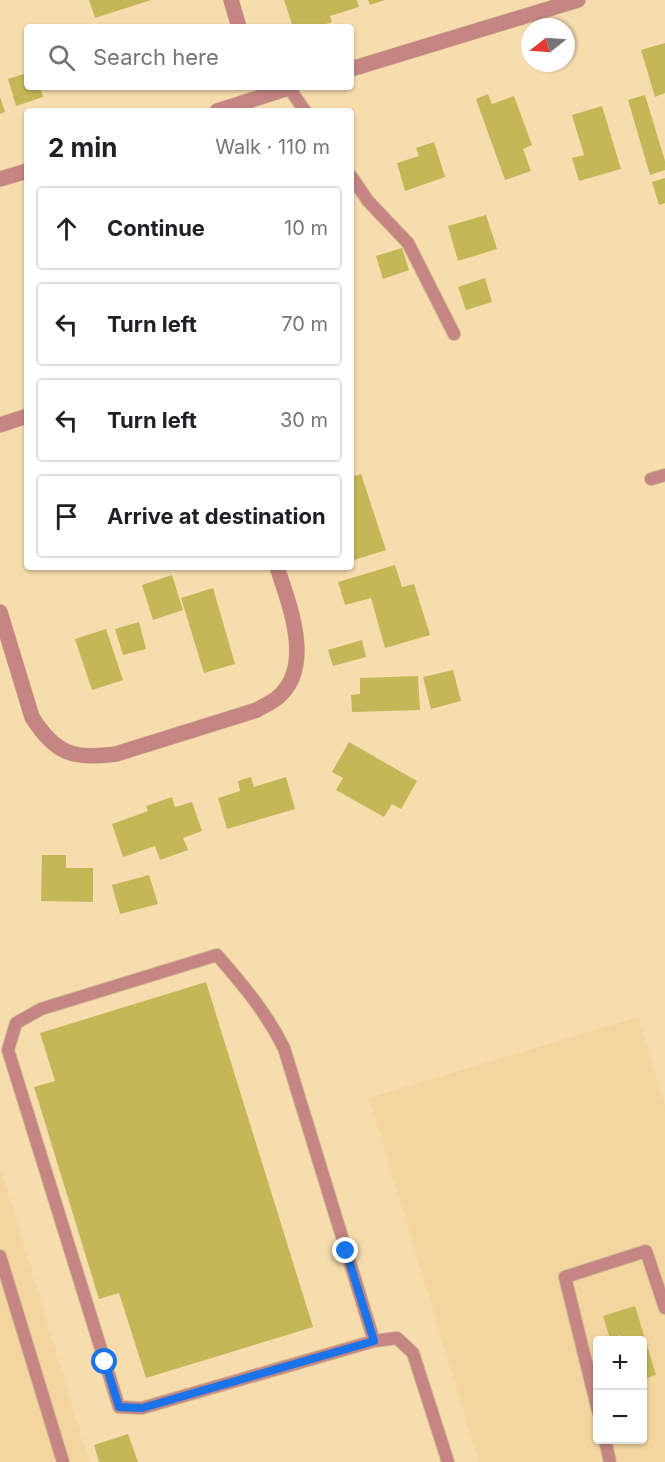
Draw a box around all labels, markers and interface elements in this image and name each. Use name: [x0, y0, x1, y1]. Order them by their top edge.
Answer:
north arrow: [521, 18, 575, 72]
search box: [24, 24, 354, 90]
icon: search: [45, 41, 78, 74]
text: Search here: [93, 44, 219, 70]
text: 2 min: [48, 132, 118, 163]
text: Walk · 110 m: [215, 135, 330, 159]
icon: ahead: [50, 212, 83, 245]
text: Continue: [107, 215, 205, 241]
text: 10 m: [284, 216, 328, 240]
icon: left: [50, 308, 83, 341]
text: Turn left: [107, 311, 197, 337]
text: 70 m: [281, 312, 328, 336]
icon: left: [50, 404, 83, 437]
text: Turn left: [107, 407, 197, 433]
text: 30 m: [280, 408, 328, 432]
icon: arrive: [50, 500, 83, 533]
text: Arrive at destination: [107, 503, 326, 529]
route end: [332, 1237, 358, 1263]
map controls: [593, 1336, 647, 1444]
button: +: [593, 1336, 647, 1390]
route start: [91, 1348, 117, 1374]
button: −: [593, 1390, 647, 1444]

